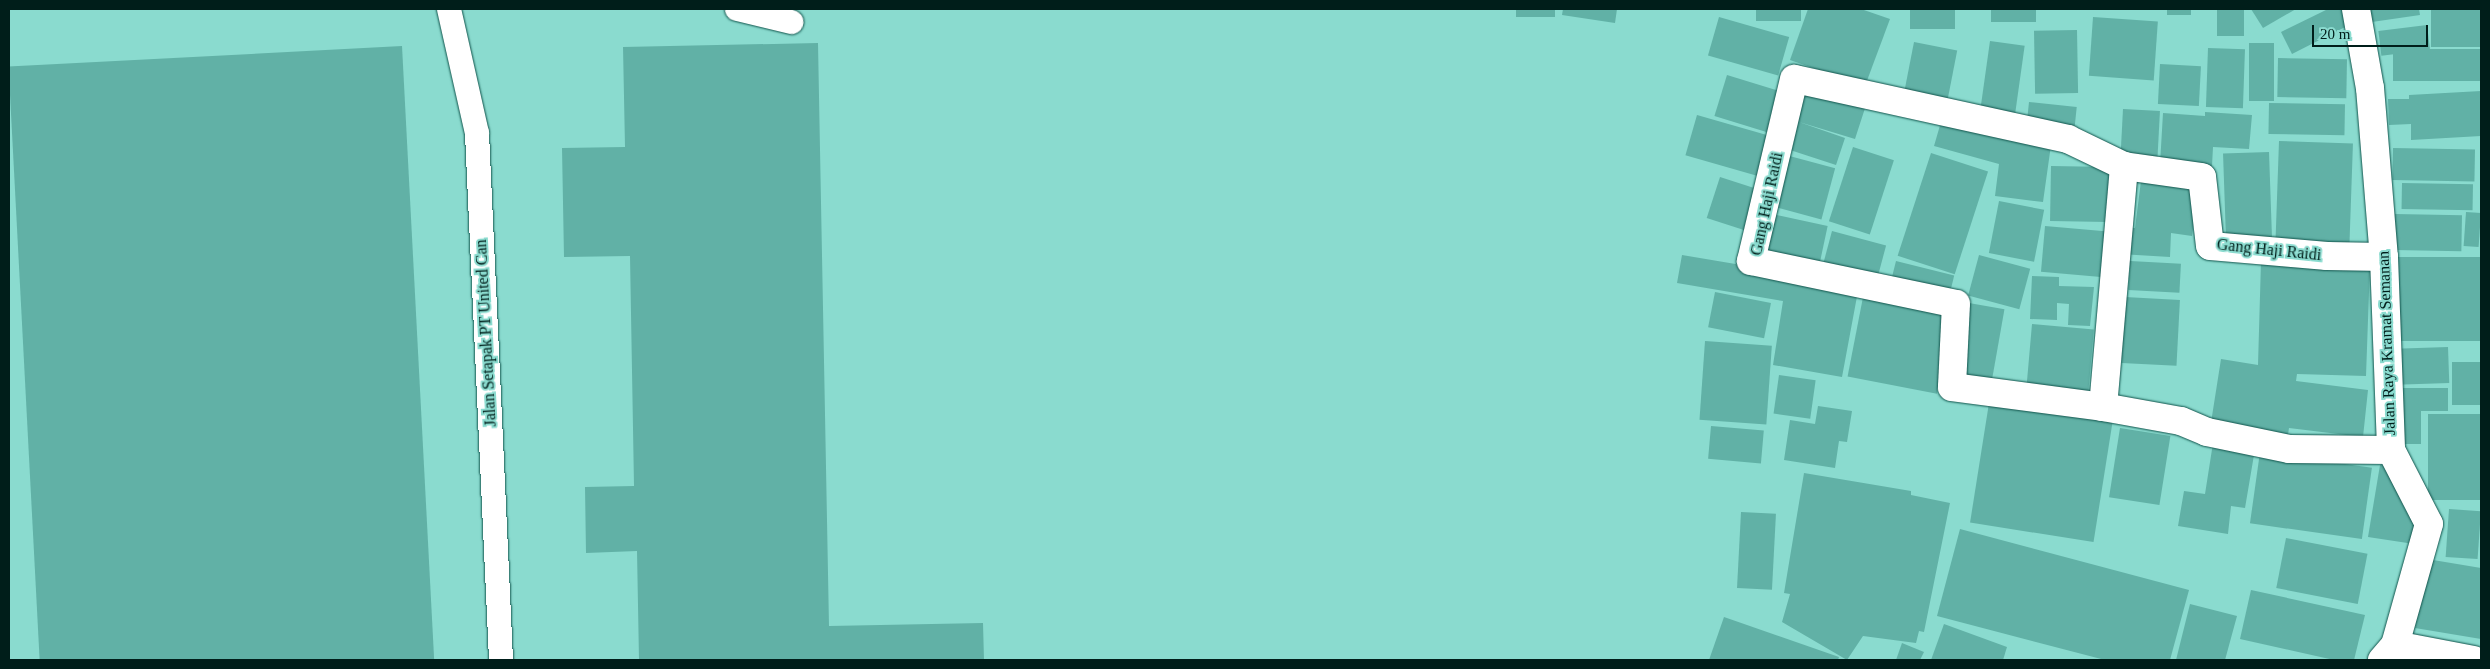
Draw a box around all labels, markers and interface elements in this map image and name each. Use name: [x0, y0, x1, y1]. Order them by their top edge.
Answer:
scale bar: [2315, 15, 2431, 47]
text: 20 m: [2320, 26, 2350, 42]
street label: Gang Haji Raidi: [1747, 151, 1787, 257]
street label: Gang Haji Raidi: [2216, 235, 2322, 265]
street label: Jalan Setapak PT United Can: [472, 239, 500, 427]
street label: Jalan Raya Kramat Semanan: [2374, 251, 2400, 435]

